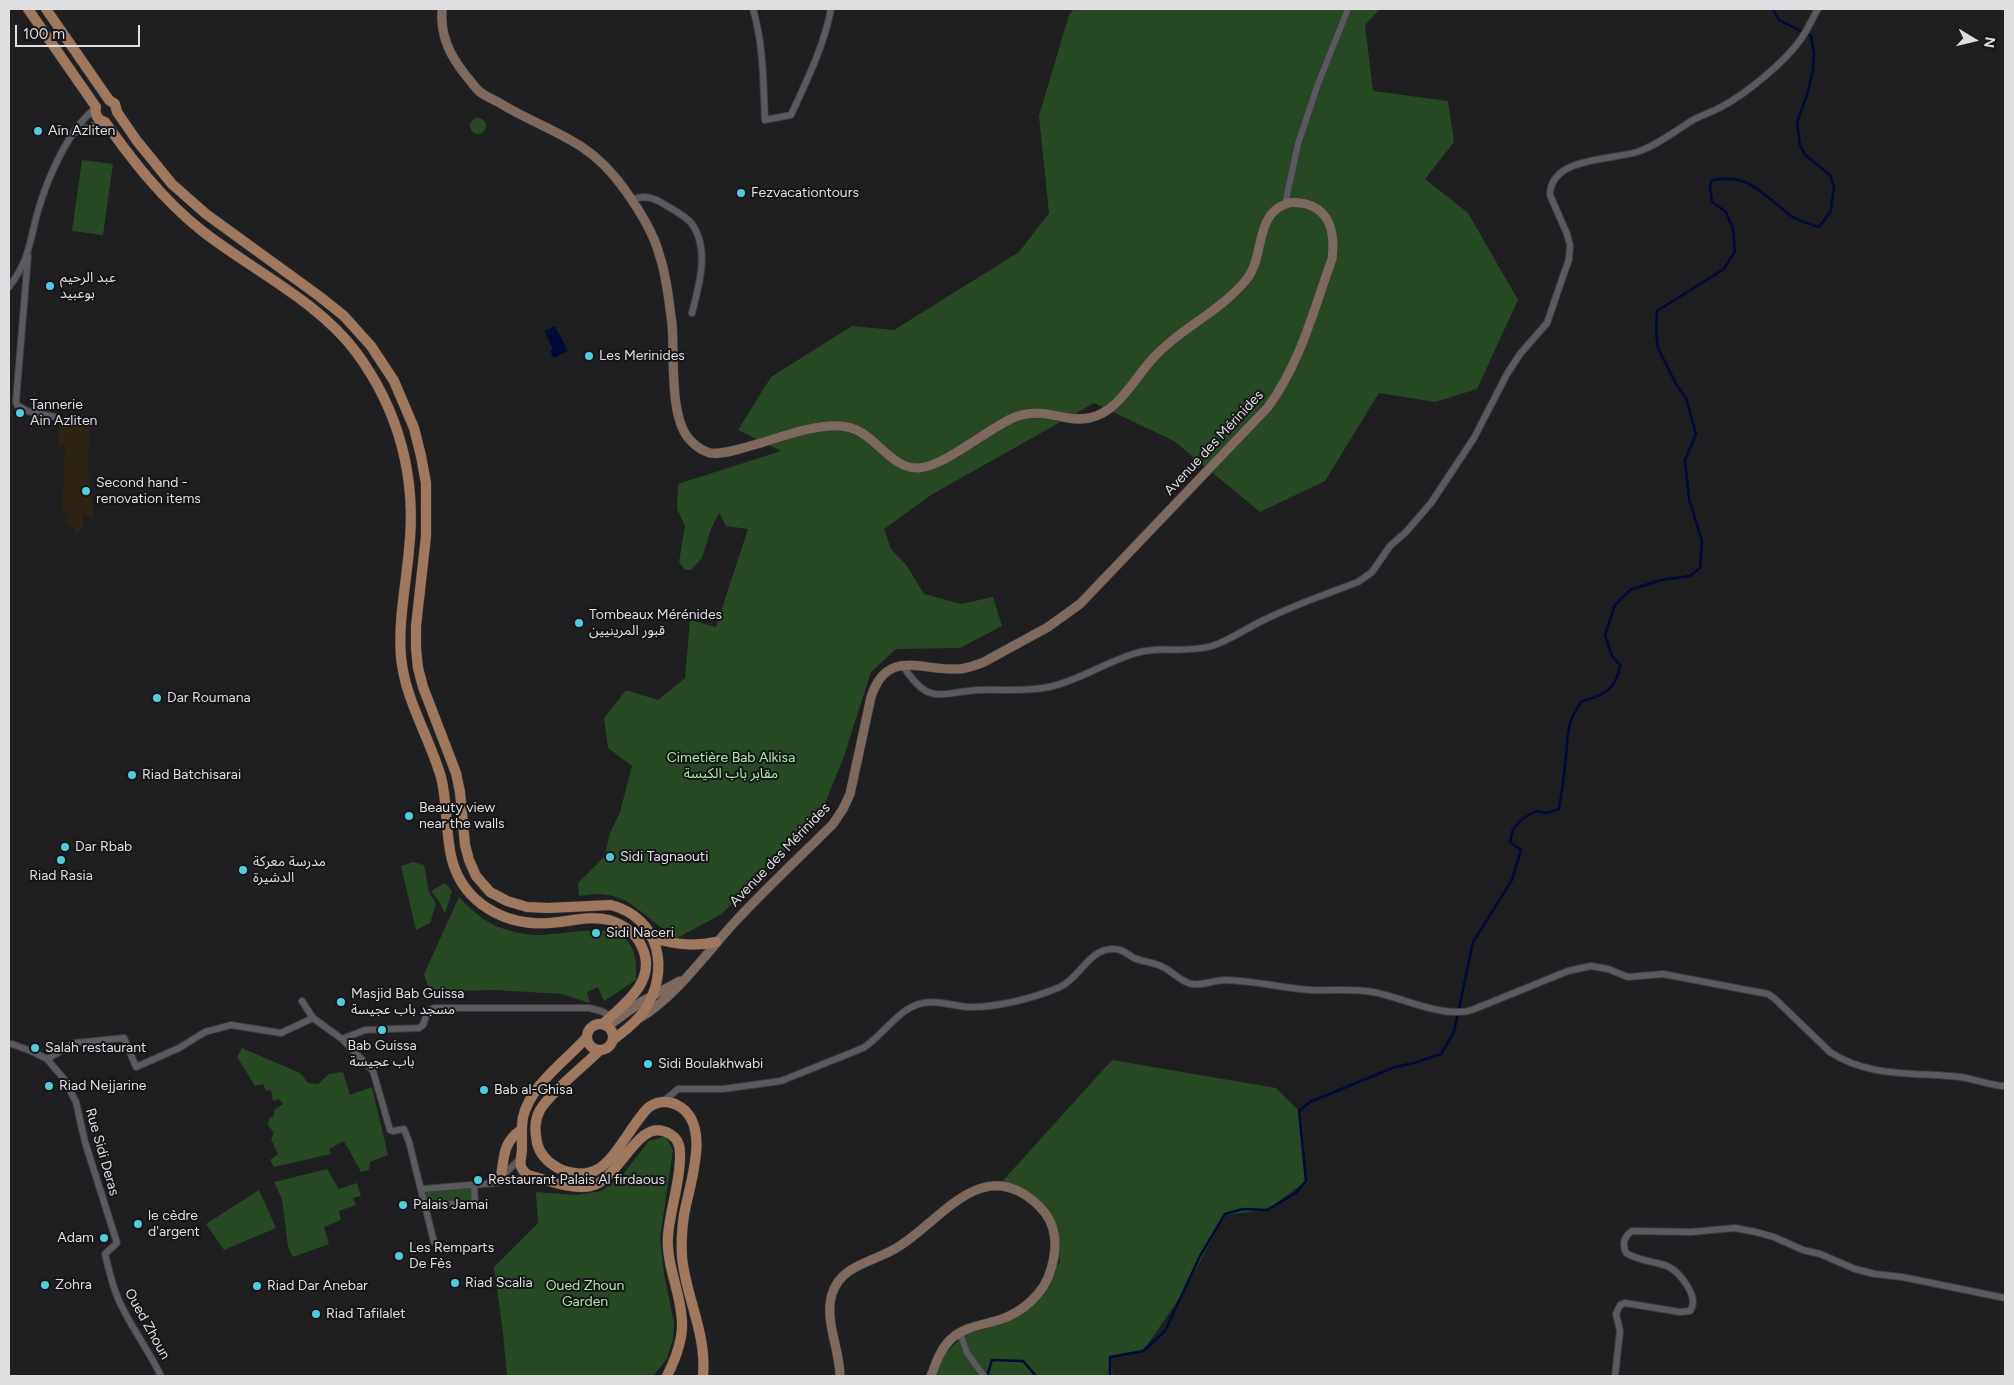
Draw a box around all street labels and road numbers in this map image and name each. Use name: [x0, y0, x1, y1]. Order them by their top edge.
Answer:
street label: Avenue des Mérinides: [1161, 387, 1267, 499]
street label: Avenue des Mérinides: [726, 800, 834, 910]
street label: Rue Sidi Deras: [82, 1106, 122, 1198]
street label: Oued Zhoun: [121, 1286, 173, 1362]

